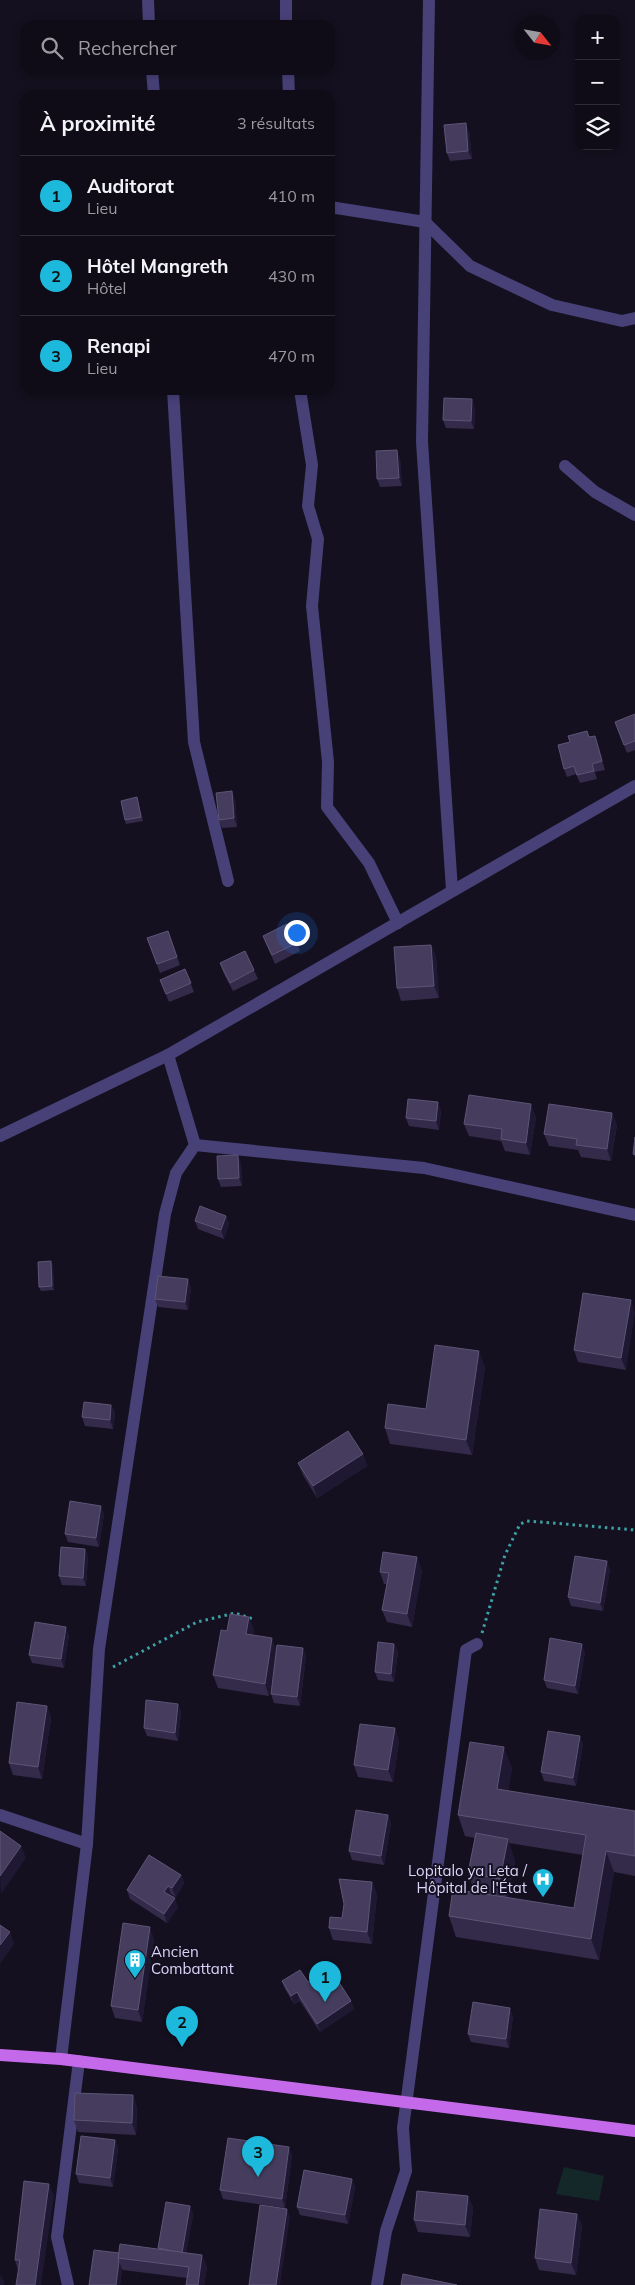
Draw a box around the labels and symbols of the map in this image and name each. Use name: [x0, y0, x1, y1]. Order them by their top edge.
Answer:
north arrow: [515, 15, 560, 60]
your location: [284, 920, 310, 946]
place label: Lopitalo ya Leta / Hôpital de l'État: [408, 1861, 528, 1897]
hospital icon: Lopitalo ya Leta / Hôpital de l'État: [531, 1867, 555, 1898]
place label: Ancien Combattant: [151, 1942, 234, 1978]
building icon: Ancien Combattant: [123, 1948, 147, 1979]
pin: 1: [309, 1961, 341, 2002]
pin: 2: [166, 2006, 198, 2047]
pin: 3: [242, 2136, 274, 2177]

